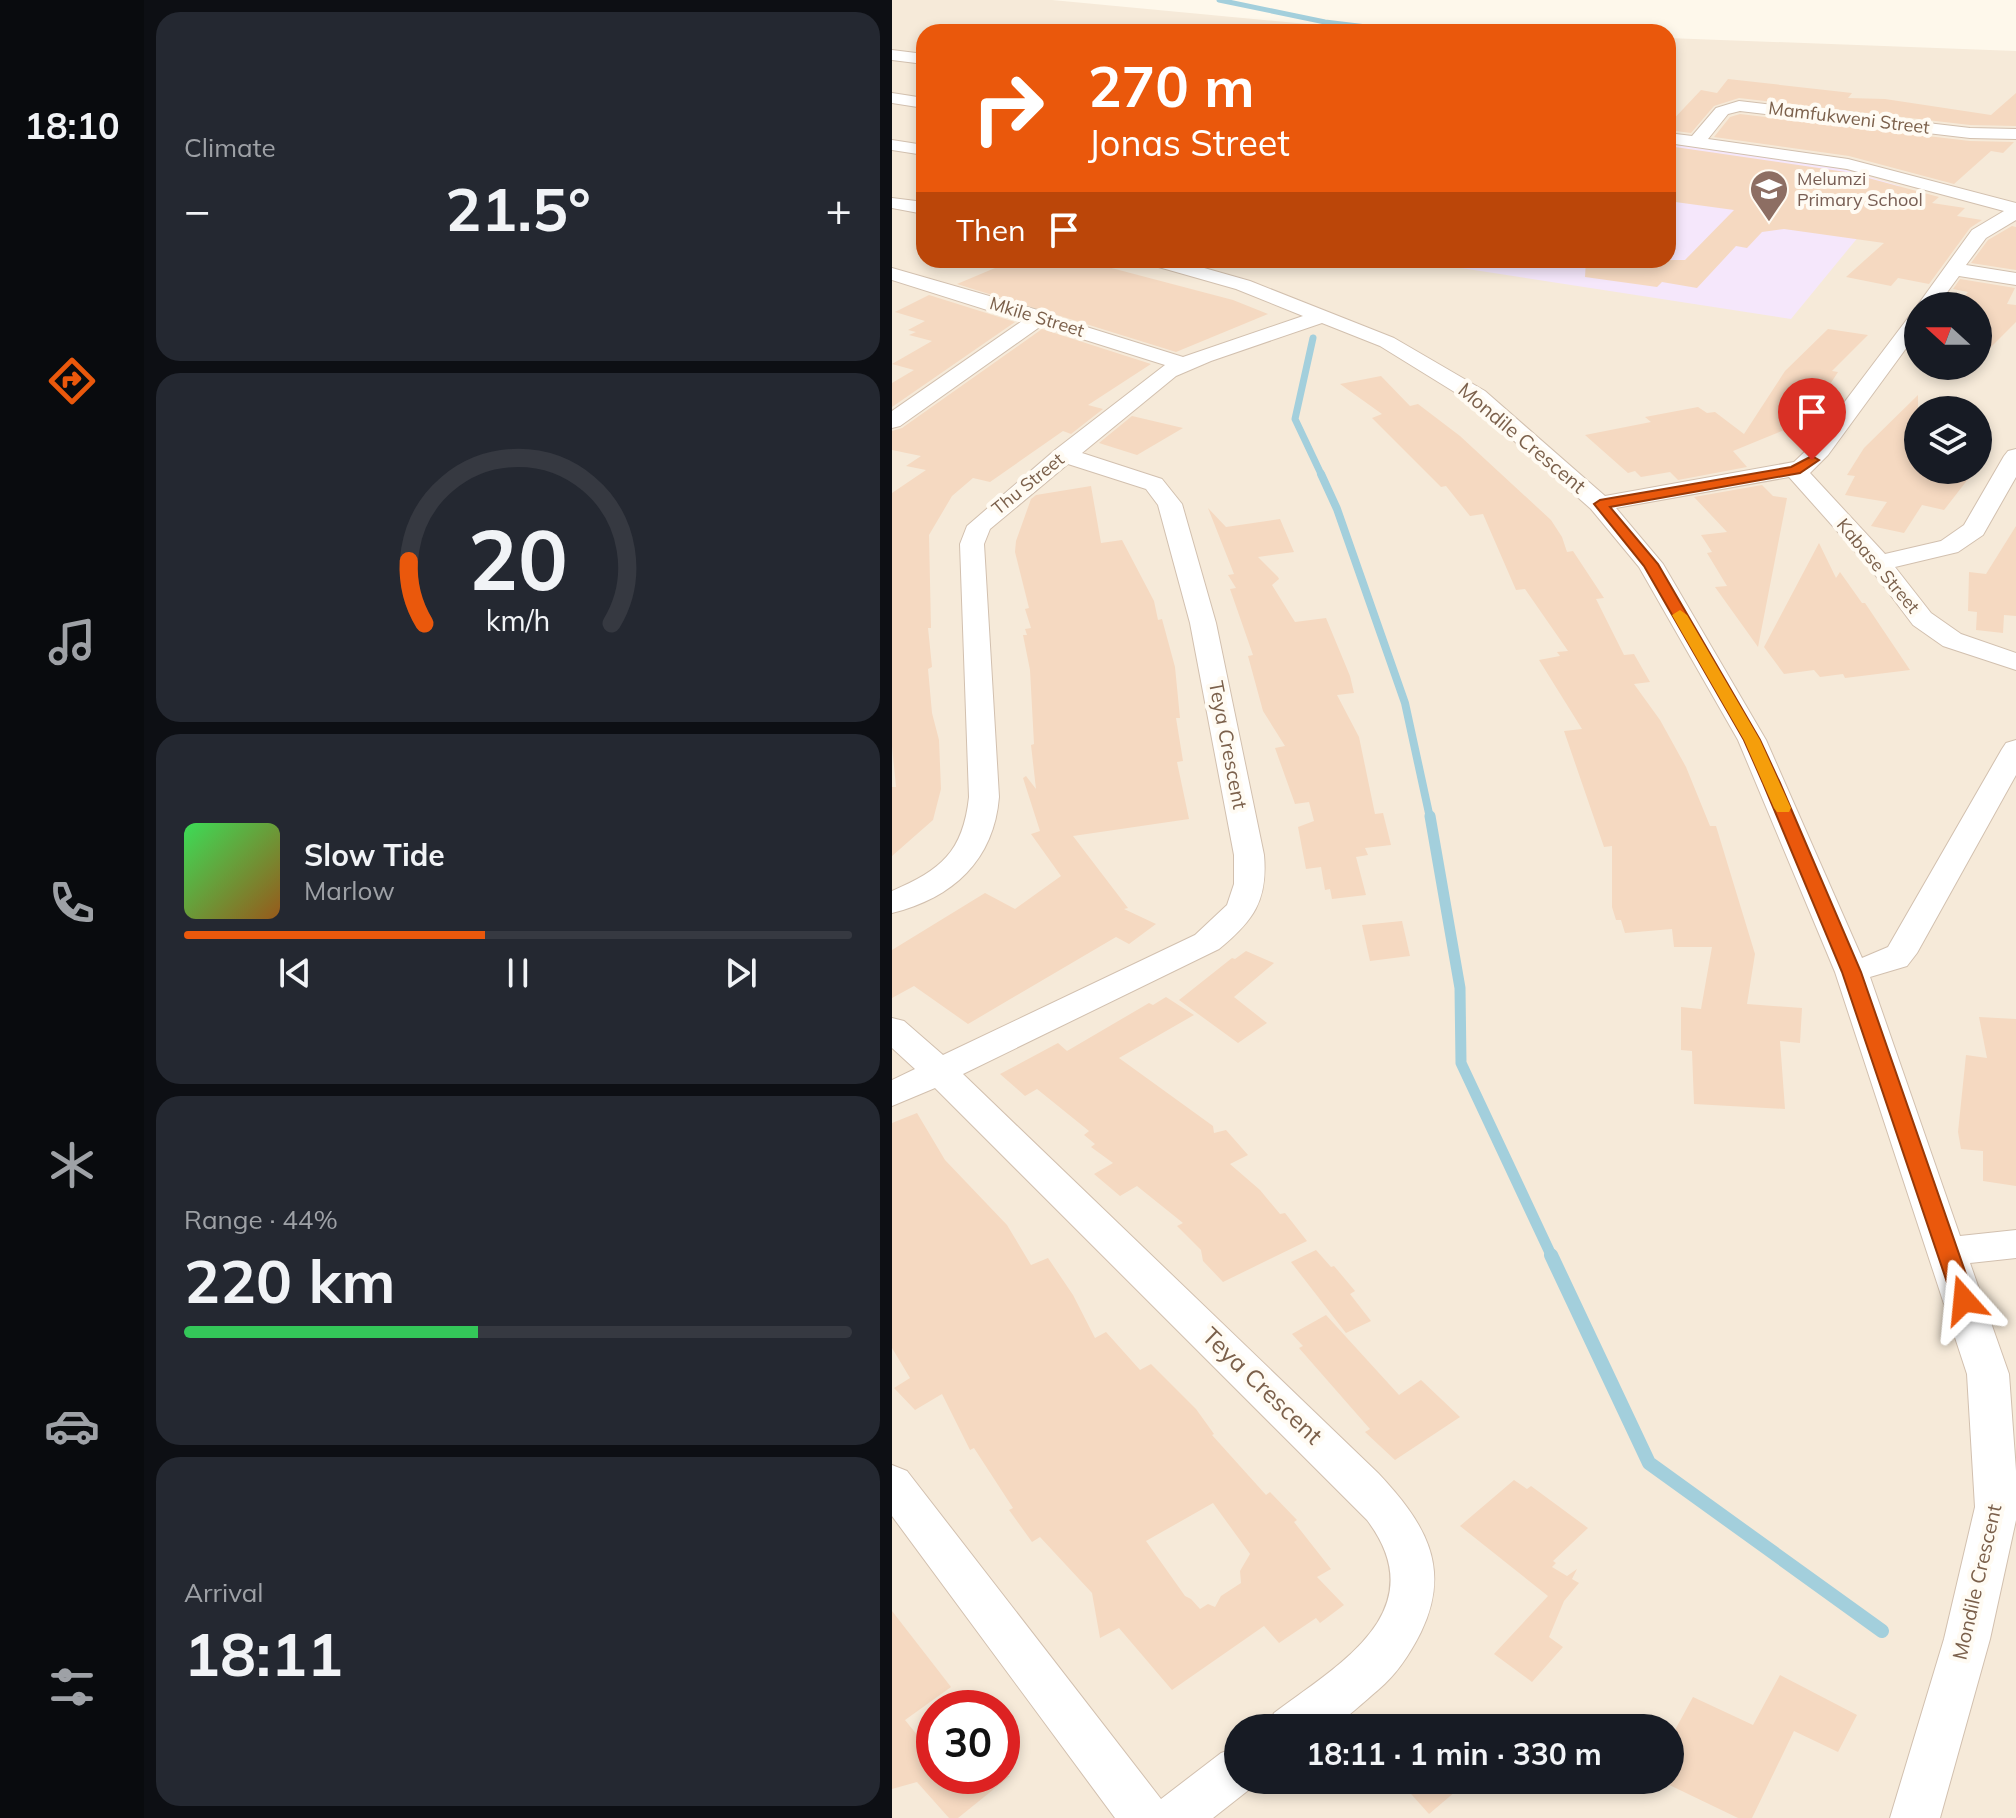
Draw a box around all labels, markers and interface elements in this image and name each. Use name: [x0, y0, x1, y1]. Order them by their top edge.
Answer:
text: 270 m: [1088, 51, 1255, 121]
icon: right: [956, 56, 1060, 160]
street label: Mamfukweni Street: [1767, 96, 1931, 139]
text: 18:10: [24, 103, 120, 148]
text: Jonas Street: [1088, 120, 1290, 165]
text: Climate: [184, 131, 276, 164]
place label: Melumzi Primary School: [1797, 167, 1923, 211]
school or university icon: Melumzi Primary School: [1748, 168, 1790, 223]
text: 21.5°: [445, 171, 591, 246]
text: −: [184, 182, 210, 237]
text: +: [826, 182, 852, 237]
icon: arrive: [1042, 208, 1086, 252]
text: Then: [956, 211, 1026, 249]
street label: Mkile Street: [987, 291, 1087, 342]
north arrow: [1904, 292, 1992, 380]
map controls: [1904, 292, 1992, 484]
icon: directions: [44, 353, 100, 409]
street label: Mondile Crescent: [1453, 377, 1591, 498]
pin: [1778, 378, 1846, 460]
icon: arrive: [1790, 390, 1834, 434]
button: layers: [1904, 396, 1992, 484]
street label: Thu Street: [987, 448, 1068, 520]
text: 20: [468, 505, 568, 610]
street label: Kabase Street: [1832, 513, 1925, 618]
text: km/h: [486, 602, 550, 638]
icon: music: [44, 614, 100, 670]
street label: Teya Crescent: [1204, 679, 1253, 811]
text: Slow Tide: [304, 836, 445, 874]
text: Marlow: [304, 874, 395, 907]
icon: phone: [44, 875, 100, 931]
icon: previous: [273, 951, 317, 995]
icon: pause: [496, 951, 540, 995]
icon: next: [719, 951, 763, 995]
icon: climate: [44, 1137, 100, 1193]
text: Range · 44%: [184, 1203, 338, 1236]
text: 220 km: [184, 1243, 396, 1318]
position arrow: [1922, 1258, 2006, 1342]
street label: Teya Crescent: [1196, 1320, 1329, 1450]
icon: car: [44, 1398, 100, 1454]
street label: Mondile Crescent: [1946, 1502, 2007, 1662]
text: Arrival: [184, 1576, 264, 1609]
text: 18:11: [184, 1616, 343, 1691]
icon: filters: [44, 1659, 100, 1715]
speed limit sign: 30: [916, 1690, 1020, 1794]
text: 18:11 · 1 min · 330 m: [1306, 1735, 1602, 1773]

